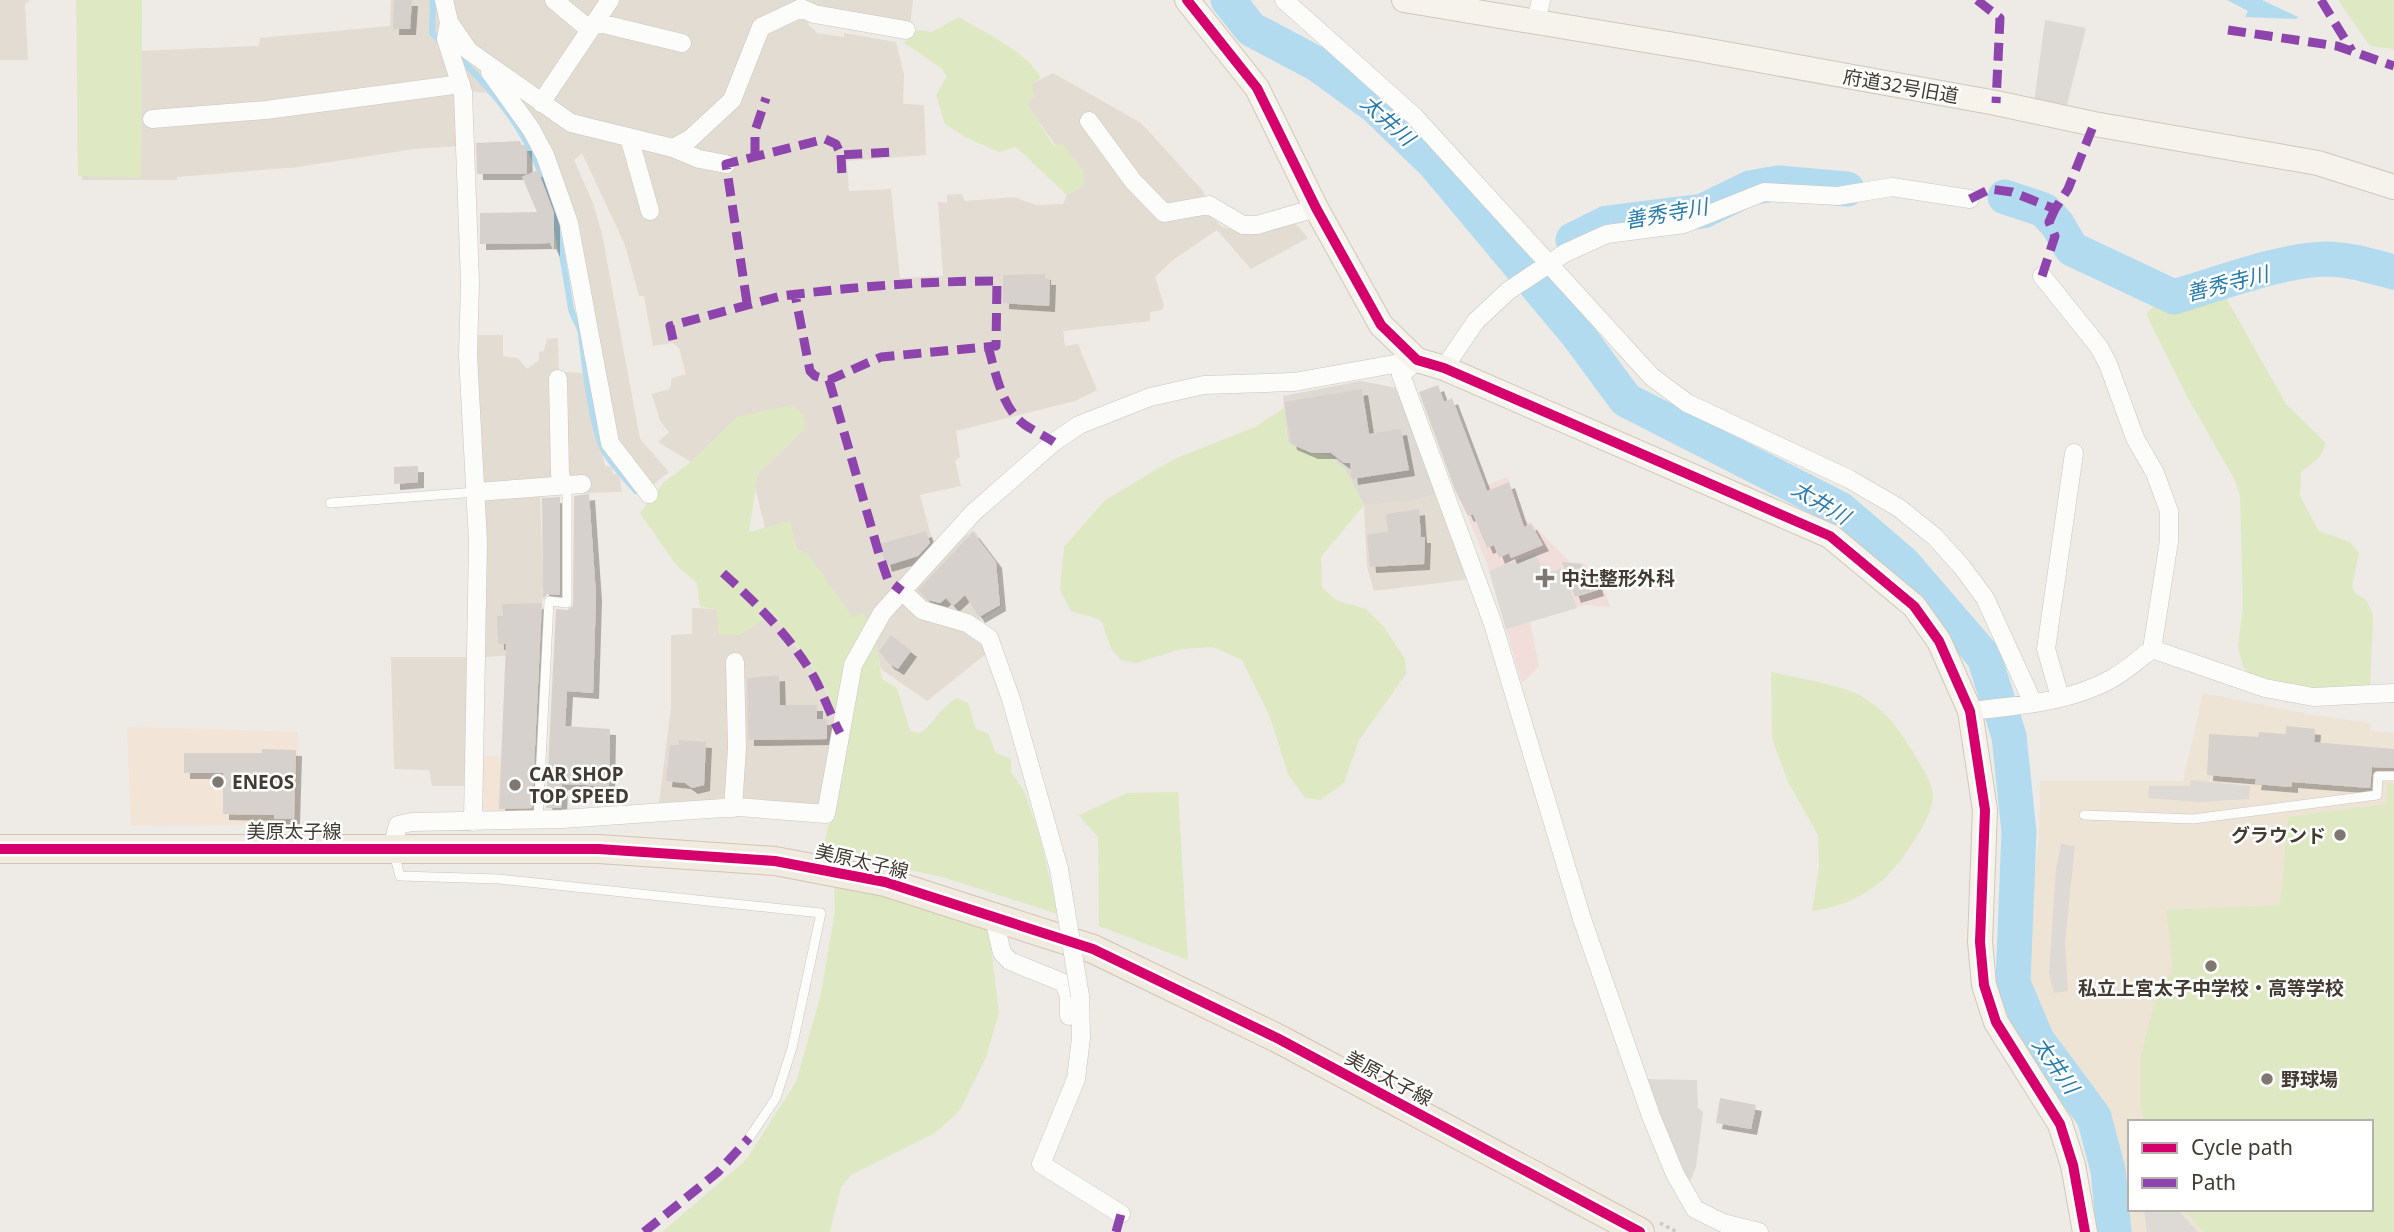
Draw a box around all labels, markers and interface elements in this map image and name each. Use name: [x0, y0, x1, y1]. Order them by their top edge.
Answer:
street label: 府道32号旧道: [1841, 63, 1961, 109]
water label: 太井川: [1355, 89, 1422, 153]
water label: 善秀寺川: [1622, 192, 1712, 234]
water label: 善秀寺川: [2183, 259, 2273, 307]
water label: 太井川: [1787, 474, 1857, 531]
place label: 中辻整形外科: [1561, 565, 1675, 591]
marker: 中辻整形外科: [1535, 568, 1555, 588]
place label: CAR SHOP TOP SPEED: [529, 761, 629, 809]
place label: ENEOS: [232, 769, 294, 795]
marker: ENEOS: [210, 774, 226, 790]
marker: CAR SHOP TOP SPEED: [507, 777, 523, 793]
street label: 美原太子線: [246, 818, 342, 844]
place label: グラウンド: [2231, 822, 2326, 848]
marker: グラウンド: [2332, 827, 2348, 843]
street label: 美原太子線: [813, 838, 911, 884]
marker: 私立上宮太子中学校・高等学校: [2203, 958, 2219, 974]
place label: 私立上宮太子中学校・高等学校: [2078, 975, 2344, 1001]
water label: 太井川: [2026, 1031, 2087, 1100]
street label: 美原太子線: [1341, 1044, 1437, 1112]
place label: 野球場: [2281, 1066, 2338, 1092]
marker: 野球場: [2259, 1071, 2275, 1087]
legend: [2128, 1120, 2373, 1211]
text: Cycle path: [2191, 1133, 2293, 1161]
text: Path: [2191, 1168, 2236, 1196]

